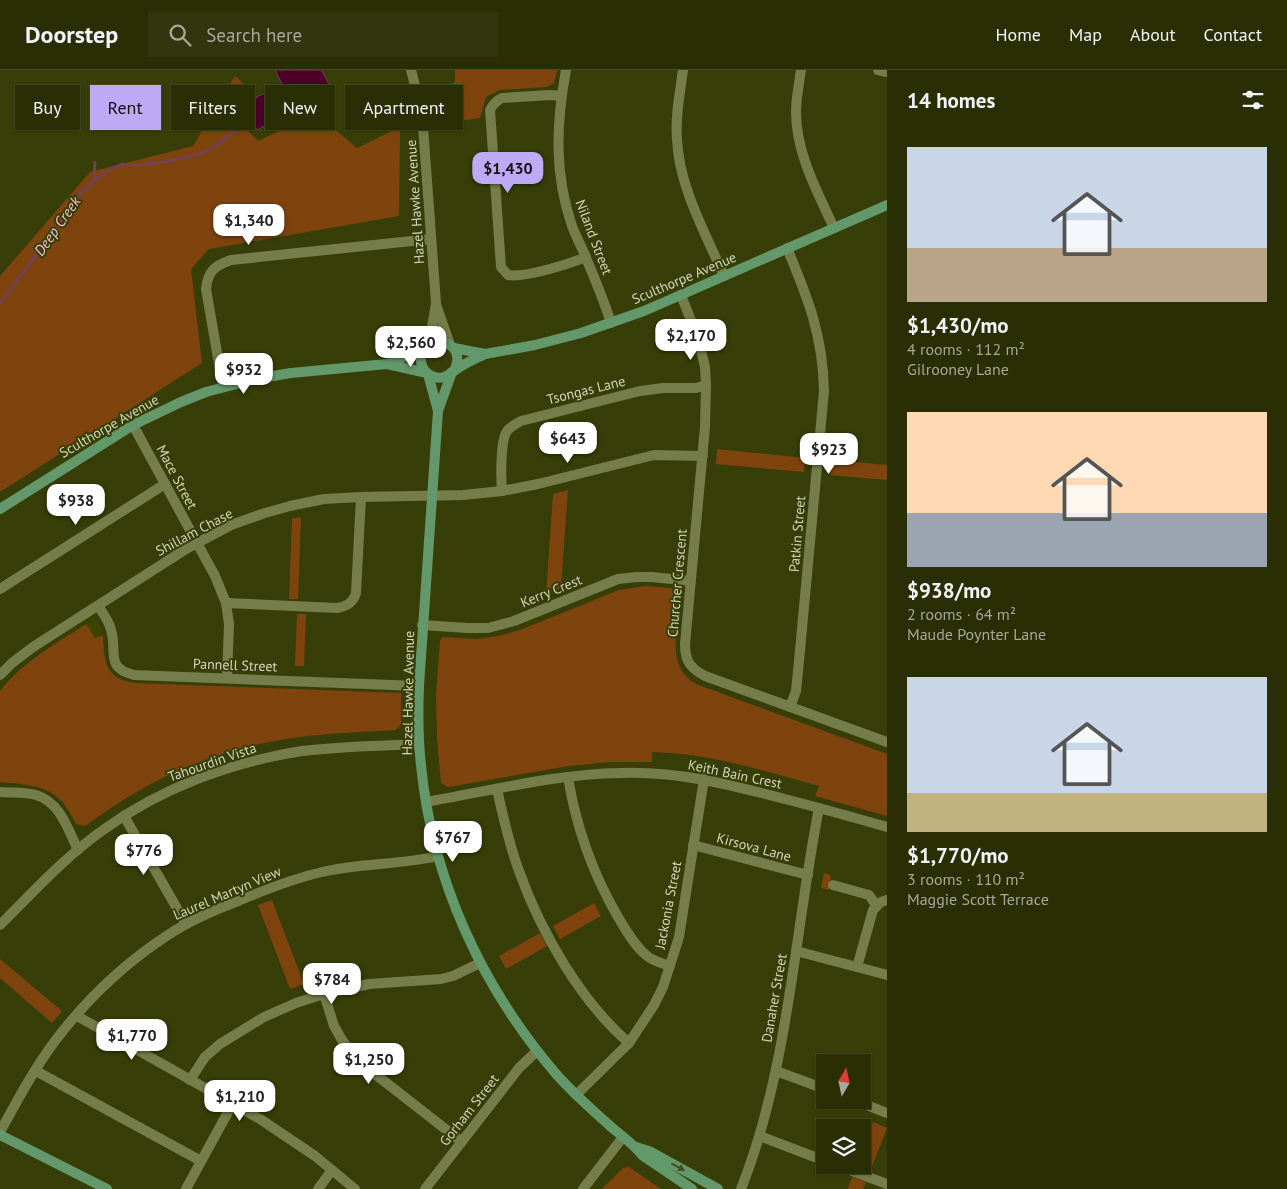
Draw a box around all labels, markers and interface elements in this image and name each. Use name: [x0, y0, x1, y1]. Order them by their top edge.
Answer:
search box: [148, 12, 498, 57]
text: Doorstep: [25, 19, 118, 50]
icon: search: [166, 21, 194, 49]
text: Search here: [206, 23, 302, 47]
text: Home: [995, 23, 1041, 46]
text: Map: [1069, 23, 1102, 46]
text: About: [1130, 23, 1176, 46]
text: Contact: [1204, 23, 1262, 46]
chip: Buy: [15, 85, 80, 130]
chip: Rent: [90, 85, 161, 130]
chip: Filters: [171, 85, 255, 130]
chip: New: [265, 85, 335, 130]
chip: Apartment: [345, 85, 463, 130]
icon: filters: [1239, 86, 1267, 114]
text: 14 homes: [907, 87, 995, 114]
street label: Hazel Hawke Avenue: [402, 139, 428, 265]
pin: $1,430: [467, 152, 549, 194]
text: $1,430: [483, 158, 533, 178]
icon: home: [1042, 179, 1132, 269]
water label: Deep Creek: [30, 192, 85, 259]
street label: Niland Street: [571, 197, 617, 277]
pin: $1,340: [208, 204, 290, 246]
text: $1,340: [224, 210, 274, 230]
street label: Sculthorpe Avenue: [629, 248, 739, 308]
text: $1,430/mo: [907, 312, 1009, 339]
pin: $2,170: [650, 318, 732, 361]
text: $2,170: [666, 325, 716, 345]
pin: $2,560: [370, 326, 452, 368]
text: $2,560: [386, 332, 436, 352]
text: 4 rooms · 112 m²: [907, 339, 1025, 359]
pin: $932: [214, 352, 274, 395]
text: $932: [226, 359, 262, 379]
text: Gilrooney Lane: [907, 359, 1009, 379]
street label: Tsongas Lane: [545, 372, 627, 408]
street label: Sculthorpe Avenue: [56, 390, 162, 462]
pin: $643: [538, 422, 598, 464]
text: $643: [550, 428, 586, 448]
pin: $923: [799, 432, 859, 475]
text: $923: [811, 439, 847, 459]
street label: Mace Street: [152, 442, 202, 513]
icon: home: [1042, 444, 1132, 534]
pin: $938: [46, 484, 106, 526]
text: $938: [58, 490, 94, 510]
street label: Patkin Street: [785, 495, 809, 573]
street label: Shillam Chase: [152, 504, 236, 560]
street label: Churcher Crescent: [663, 528, 691, 638]
street label: Kerry Crest: [518, 570, 585, 611]
text: $938/mo: [907, 577, 991, 604]
text: 2 rooms · 64 m²: [907, 604, 1016, 624]
text: Maude Poynter Lane: [907, 624, 1046, 644]
street label: Hazel Hawke Avenue: [398, 631, 418, 755]
street label: Pannell Street: [193, 655, 278, 675]
icon: home: [1042, 709, 1132, 799]
street label: Tahourdin Vista: [165, 738, 259, 786]
street label: Keith Bain Crest: [686, 755, 784, 793]
pin: $767: [423, 820, 483, 863]
text: $767: [435, 827, 471, 847]
street label: Kirsova Lane: [715, 828, 793, 866]
pin: $776: [114, 834, 174, 876]
text: $776: [126, 840, 162, 860]
text: $1,770/mo: [907, 842, 1009, 869]
street label: Jackonia Street: [650, 859, 685, 951]
street label: Laurel Martyn View: [170, 862, 284, 924]
text: 3 rooms · 110 m²: [907, 869, 1025, 889]
text: Maggie Scott Terrace: [907, 889, 1049, 909]
street label: Danaher Street: [757, 952, 791, 1044]
pin: $784: [302, 962, 362, 1005]
text: $784: [314, 969, 350, 989]
pin: $1,770: [91, 1018, 173, 1061]
text: $1,770: [107, 1025, 157, 1045]
pin: $1,250: [328, 1042, 410, 1085]
text: $1,250: [344, 1049, 394, 1069]
north arrow: [816, 1054, 871, 1109]
map controls: [816, 1054, 871, 1174]
street label: Gorham Street: [435, 1070, 503, 1150]
pin: $1,210: [199, 1080, 281, 1122]
text: $1,210: [215, 1086, 265, 1106]
button: layers: [816, 1119, 871, 1174]
one-way arrow: [671, 1163, 684, 1172]

